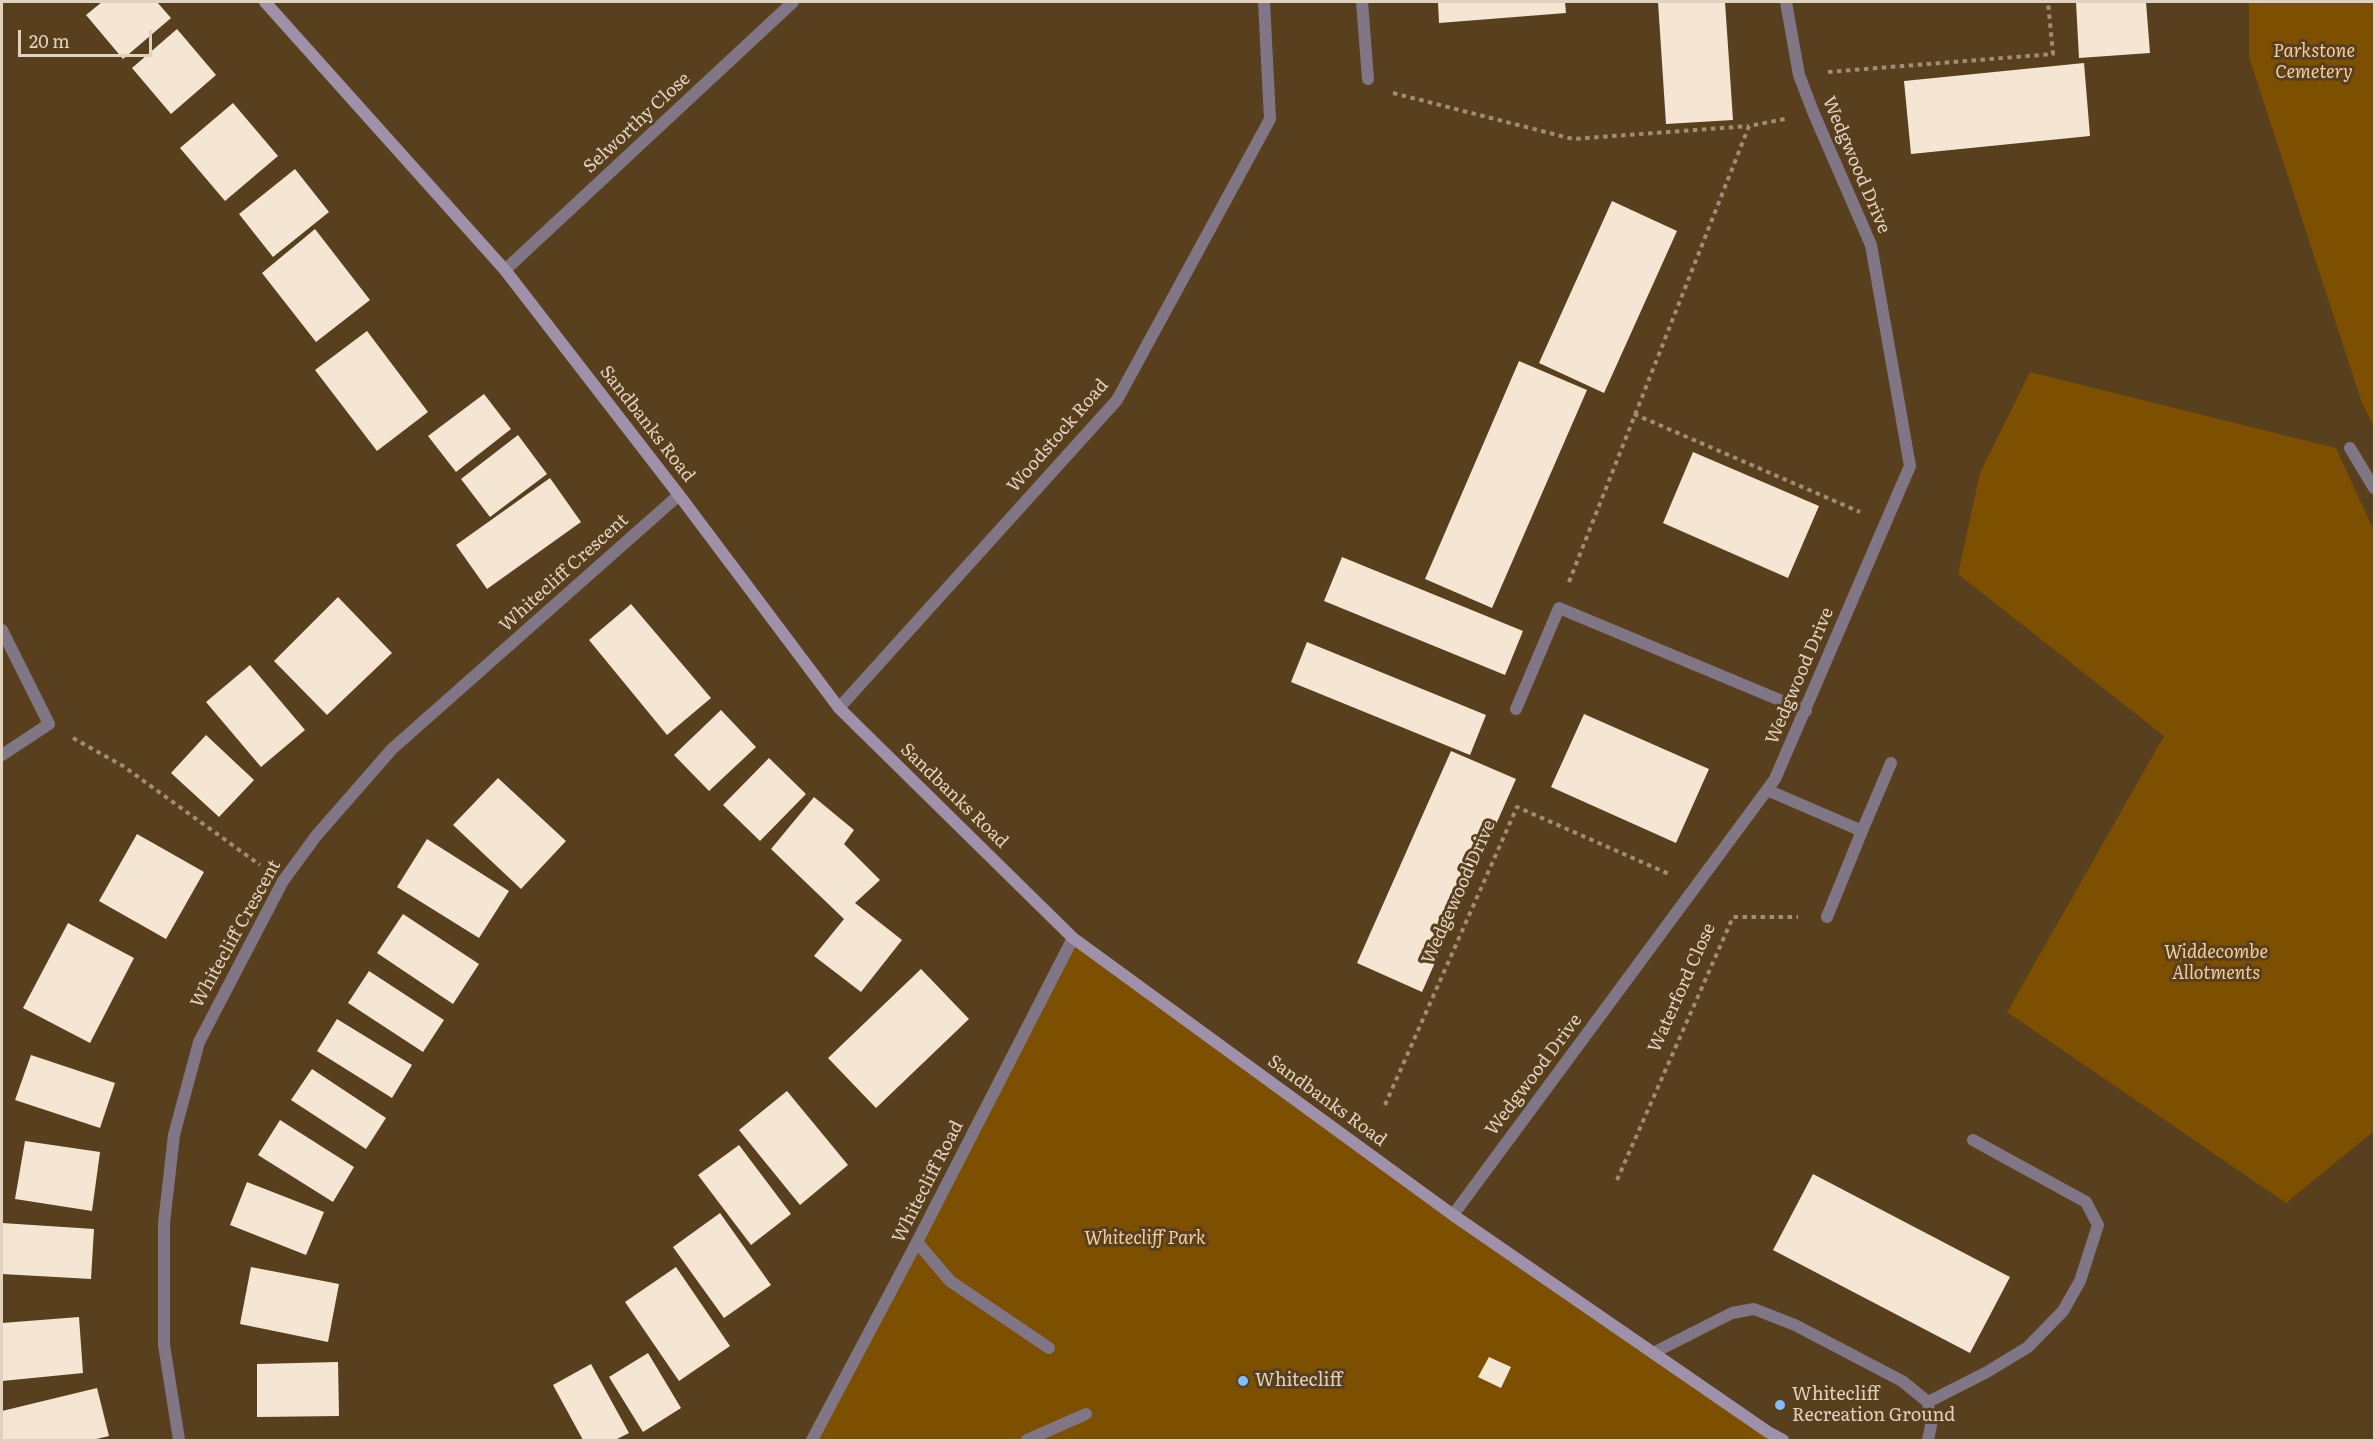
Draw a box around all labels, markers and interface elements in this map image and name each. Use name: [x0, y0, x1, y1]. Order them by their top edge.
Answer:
scale bar: [21, 18, 154, 56]
text: 20 m: [29, 27, 70, 54]
park label: Parkstone Cemetery: [2273, 41, 2355, 84]
street label: Selworthy Close: [579, 68, 695, 178]
street label: Wedgwood Drive: [1817, 93, 1895, 237]
street label: Sandbanks Road: [595, 362, 699, 486]
street label: Woodstock Road: [1003, 375, 1113, 497]
street label: Whitecliff Crescent: [495, 510, 633, 636]
street label: Wedgwood Drive: [1761, 604, 1839, 748]
street label: Sandbanks Road: [896, 739, 1012, 853]
street label: Wedgewood Drive: [1418, 817, 1500, 967]
street label: Whitecliff Crescent: [186, 856, 286, 1012]
street label: Waterford Close: [1644, 920, 1720, 1056]
park label: Widdecombe Allotments: [2164, 942, 2268, 984]
street label: Wedgwood Drive: [1481, 1010, 1587, 1140]
street label: Sandbanks Road: [1263, 1051, 1391, 1151]
street label: Whitecliff Road: [888, 1117, 968, 1247]
park label: Whitecliff Park: [1084, 1228, 1206, 1250]
place label: Whitecliff: [1255, 1370, 1342, 1392]
marker: Whitecliff: [1236, 1374, 1250, 1388]
place label: Whitecliff Recreation Ground: [1792, 1384, 1955, 1426]
marker: Whitecliff Recreation Ground: [1773, 1398, 1787, 1412]

